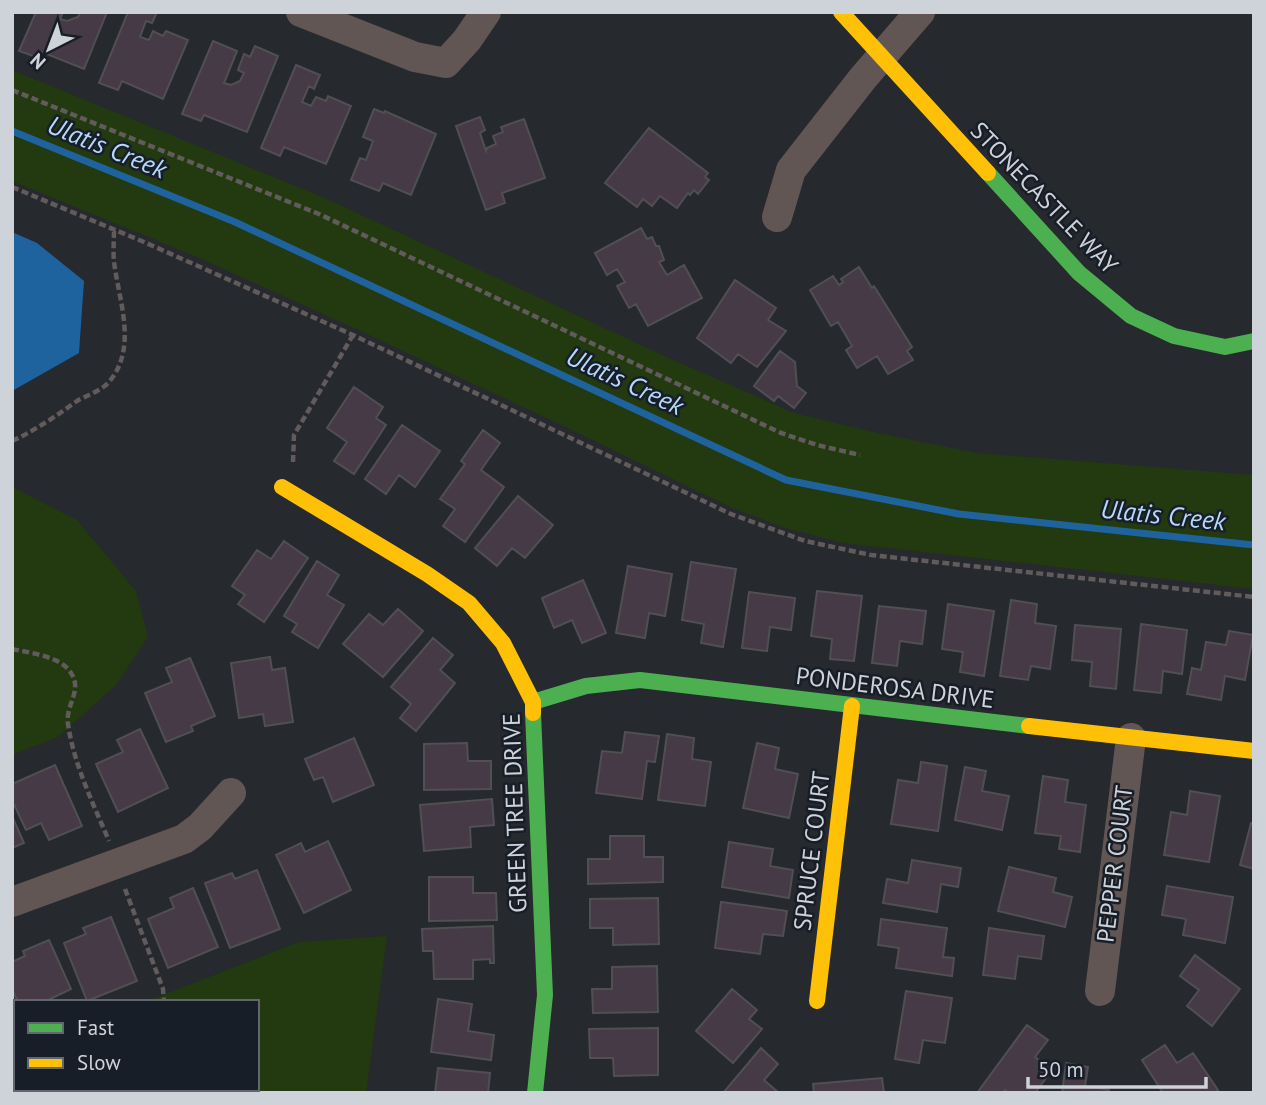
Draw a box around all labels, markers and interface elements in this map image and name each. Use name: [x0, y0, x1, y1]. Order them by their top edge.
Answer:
north arrow: [14, 14, 84, 84]
text: N: [25, 49, 50, 75]
water label: Ulatis Creek: [43, 108, 173, 186]
street label: STONECASTLE WAY: [964, 115, 1125, 281]
water label: Ulatis Creek: [561, 339, 690, 423]
water label: Ulatis Creek: [1099, 492, 1228, 538]
street label: PONDEROSA DRIVE: [794, 660, 996, 715]
street label: GREEN TREE DRIVE: [496, 713, 533, 913]
street label: SPRUCE COURT: [786, 769, 837, 932]
street label: PEPPER COURT: [1089, 784, 1140, 944]
legend: [14, 1000, 259, 1091]
text: Fast: [77, 1014, 114, 1041]
scale bar: [1028, 1046, 1206, 1090]
text: Slow: [77, 1049, 121, 1076]
text: 50 m: [1038, 1056, 1084, 1083]

